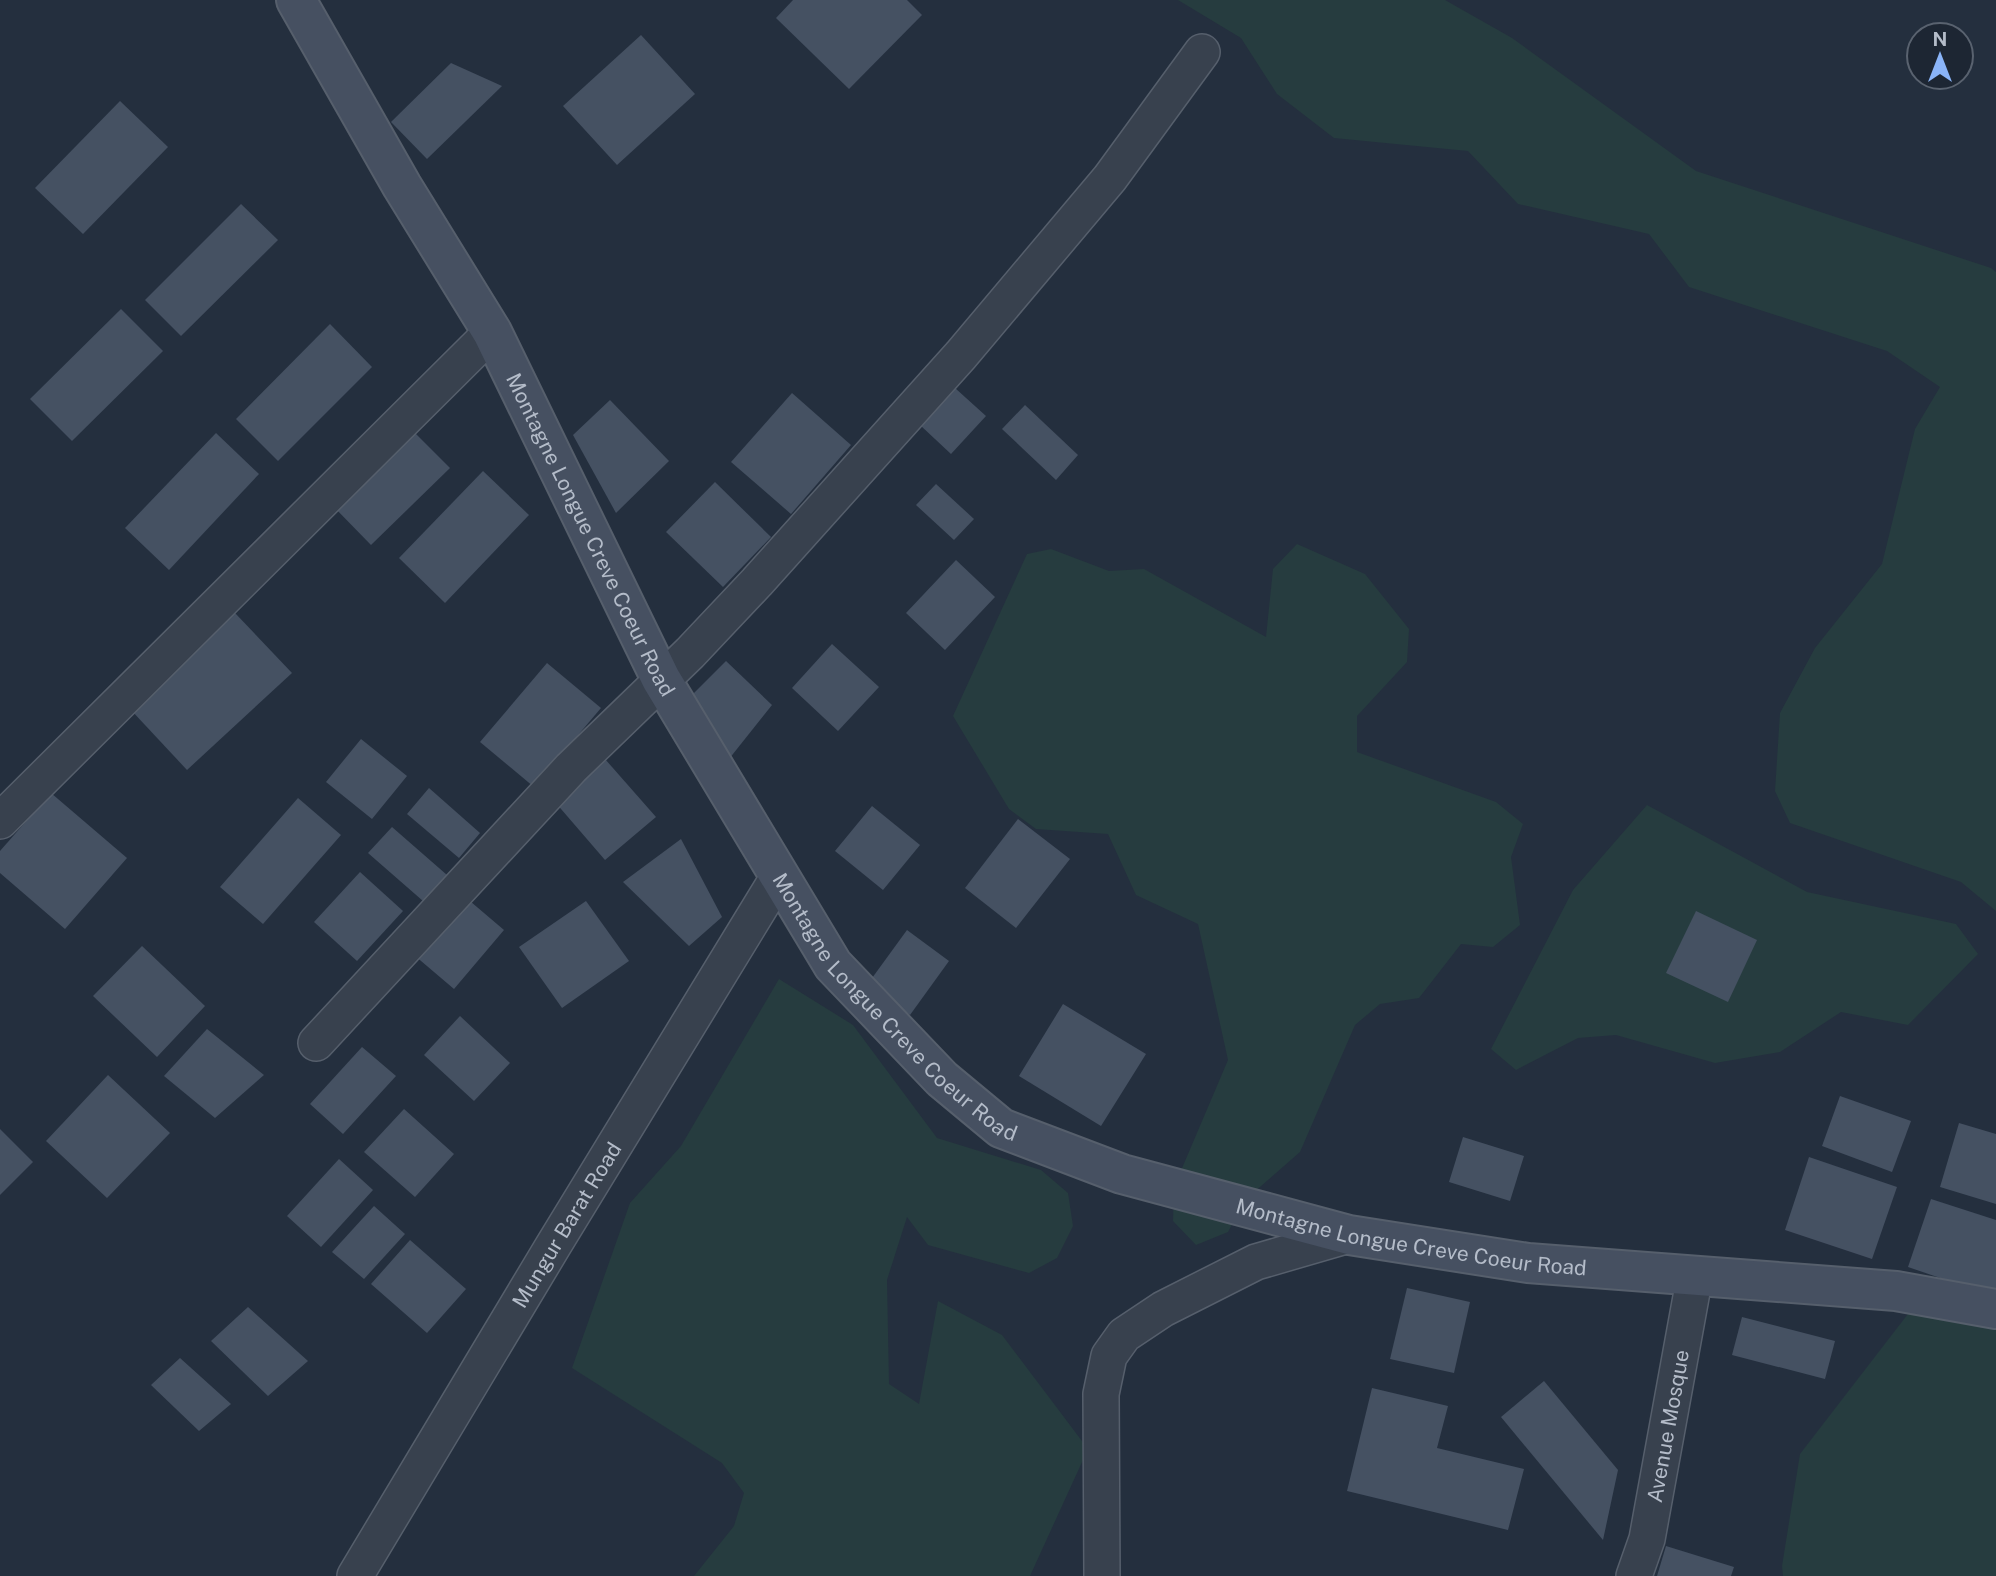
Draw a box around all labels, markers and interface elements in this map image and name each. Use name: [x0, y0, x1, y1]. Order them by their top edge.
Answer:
north arrow: [1905, 21, 1975, 91]
text: N: [1933, 28, 1947, 50]
street label: Montagne Longue Creve Coeur Road: [501, 369, 681, 701]
street label: Montagne Longue Creve Coeur Road: [768, 868, 1021, 1146]
street label: Mungur Barat Road: [507, 1137, 626, 1312]
street label: Montagne Longue Creve Coeur Road: [1233, 1193, 1588, 1280]
street label: Avenue Mosque: [1641, 1348, 1694, 1504]

